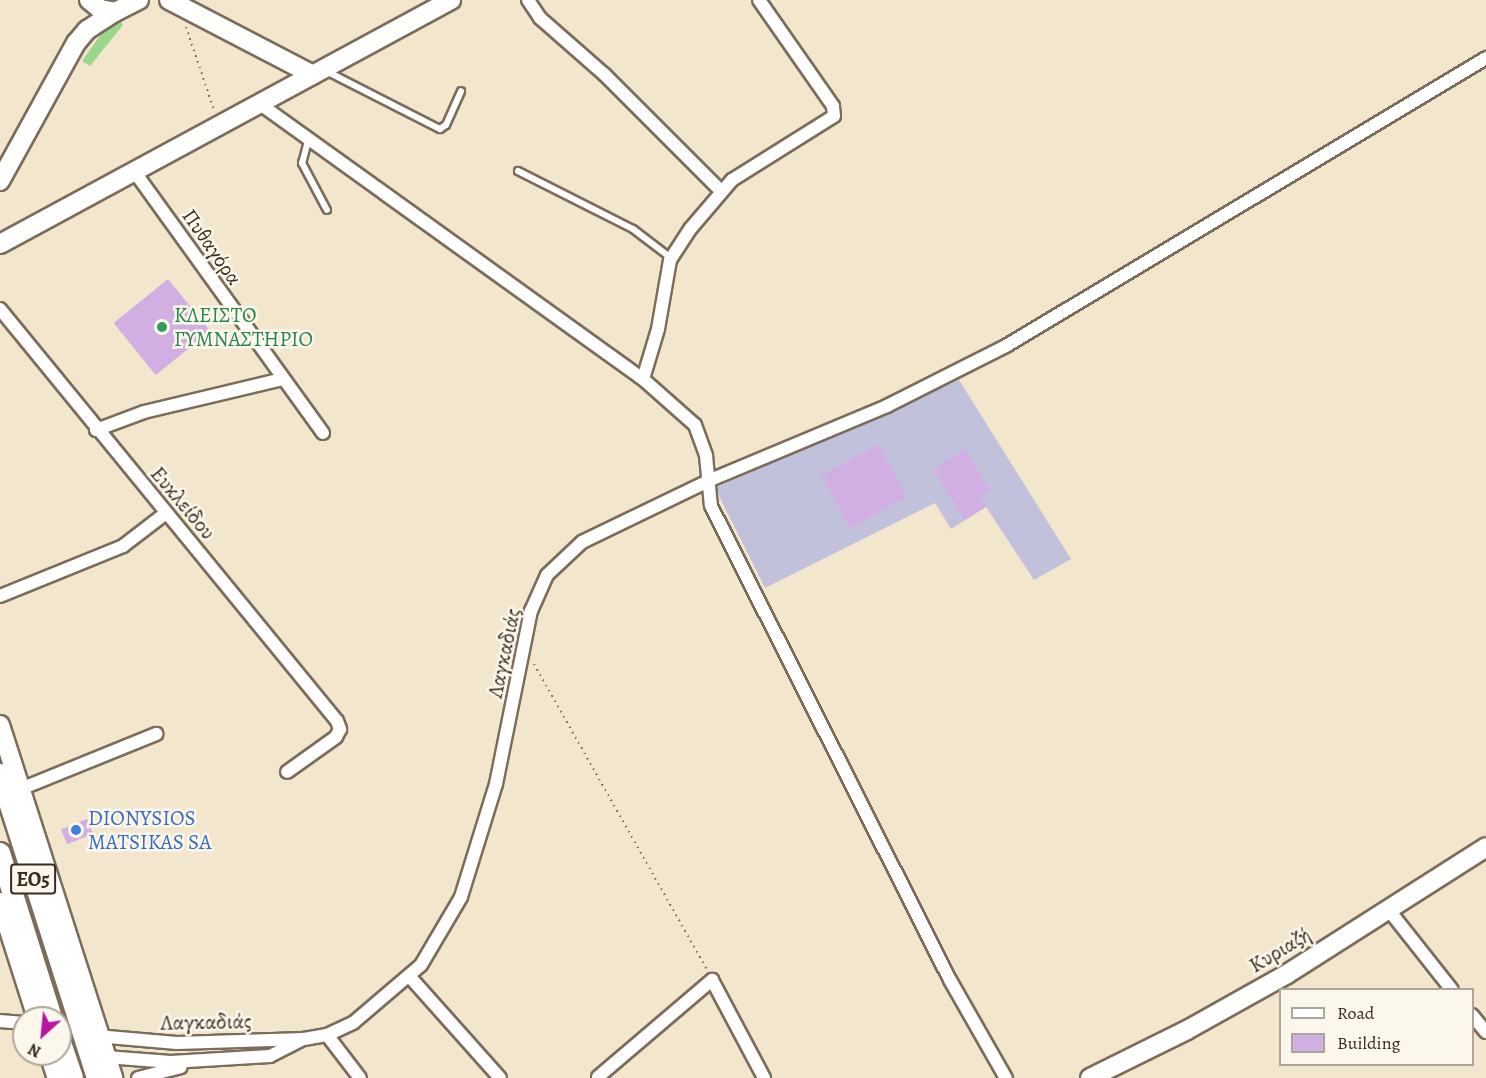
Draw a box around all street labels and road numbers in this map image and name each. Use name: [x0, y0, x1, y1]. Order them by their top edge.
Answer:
street label: Πυθαγόρα: [177, 204, 247, 290]
street label: Ευκλείδου: [145, 461, 221, 545]
street label: Λαγκαδιάς: [482, 606, 526, 700]
road number: ΕΟ5: [9, 862, 57, 896]
street label: Κυριαζή: [1245, 922, 1315, 978]
street label: Λαγκαδιάς: [160, 1009, 252, 1035]

